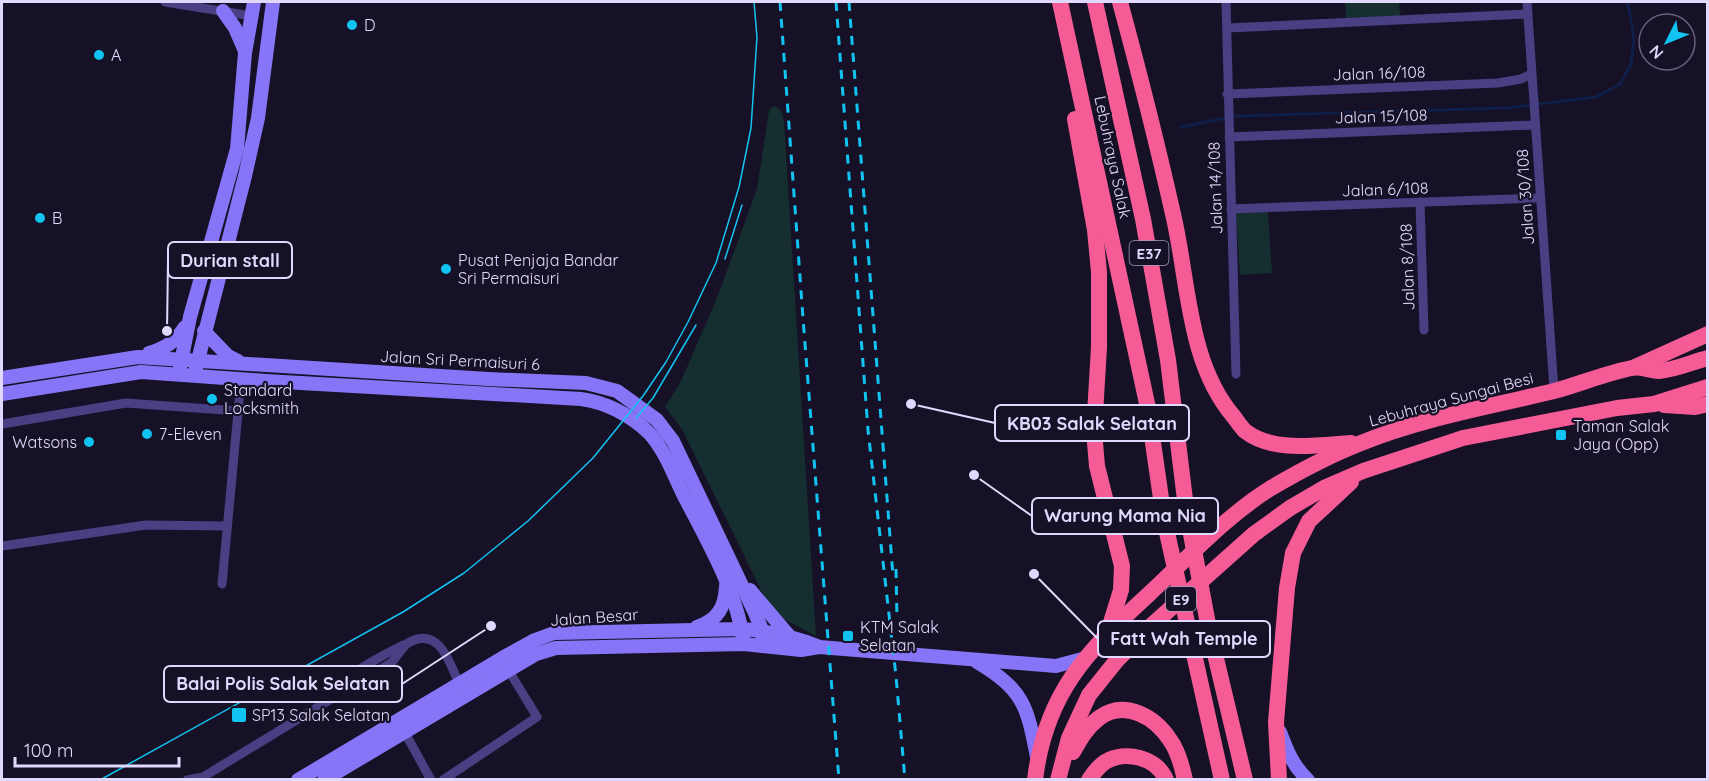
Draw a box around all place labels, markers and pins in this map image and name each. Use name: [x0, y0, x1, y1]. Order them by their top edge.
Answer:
place label: D: [364, 15, 376, 35]
marker: D: [345, 18, 359, 32]
place label: A: [111, 45, 121, 65]
marker: A: [92, 48, 106, 62]
place label: B: [52, 208, 62, 228]
marker: B: [33, 211, 47, 225]
callout: Durian stall: [168, 242, 292, 278]
place label: Pusat Penjaja Bandar Sri Permaisuri: [458, 250, 619, 288]
marker: Pusat Penjaja Bandar Sri Permaisuri: [439, 262, 453, 276]
place label: Standard Locksmith: [224, 380, 299, 418]
marker: Standard Locksmith: [205, 392, 219, 406]
callout: KB03 Salak Selatan: [995, 405, 1189, 441]
place label: Taman Salak Jaya (Opp): [1573, 416, 1669, 454]
place label: 7-Eleven: [159, 424, 222, 444]
marker: 7-Eleven: [140, 427, 154, 441]
marker: Taman Salak Jaya (Opp): [1554, 428, 1568, 442]
place label: Watsons: [12, 432, 77, 452]
marker: Watsons: [82, 435, 96, 449]
callout: Warung Mama Nia: [1032, 498, 1218, 534]
place label: KTM Salak Selatan: [860, 617, 939, 655]
callout: Fatt Wah Temple: [1098, 621, 1270, 657]
marker: KTM Salak Selatan: [841, 629, 855, 643]
callout: Balai Polis Salak Selatan: [164, 666, 402, 702]
place label: SP13 Salak Selatan: [252, 705, 390, 725]
marker: SP13 Salak Selatan: [230, 706, 248, 724]

